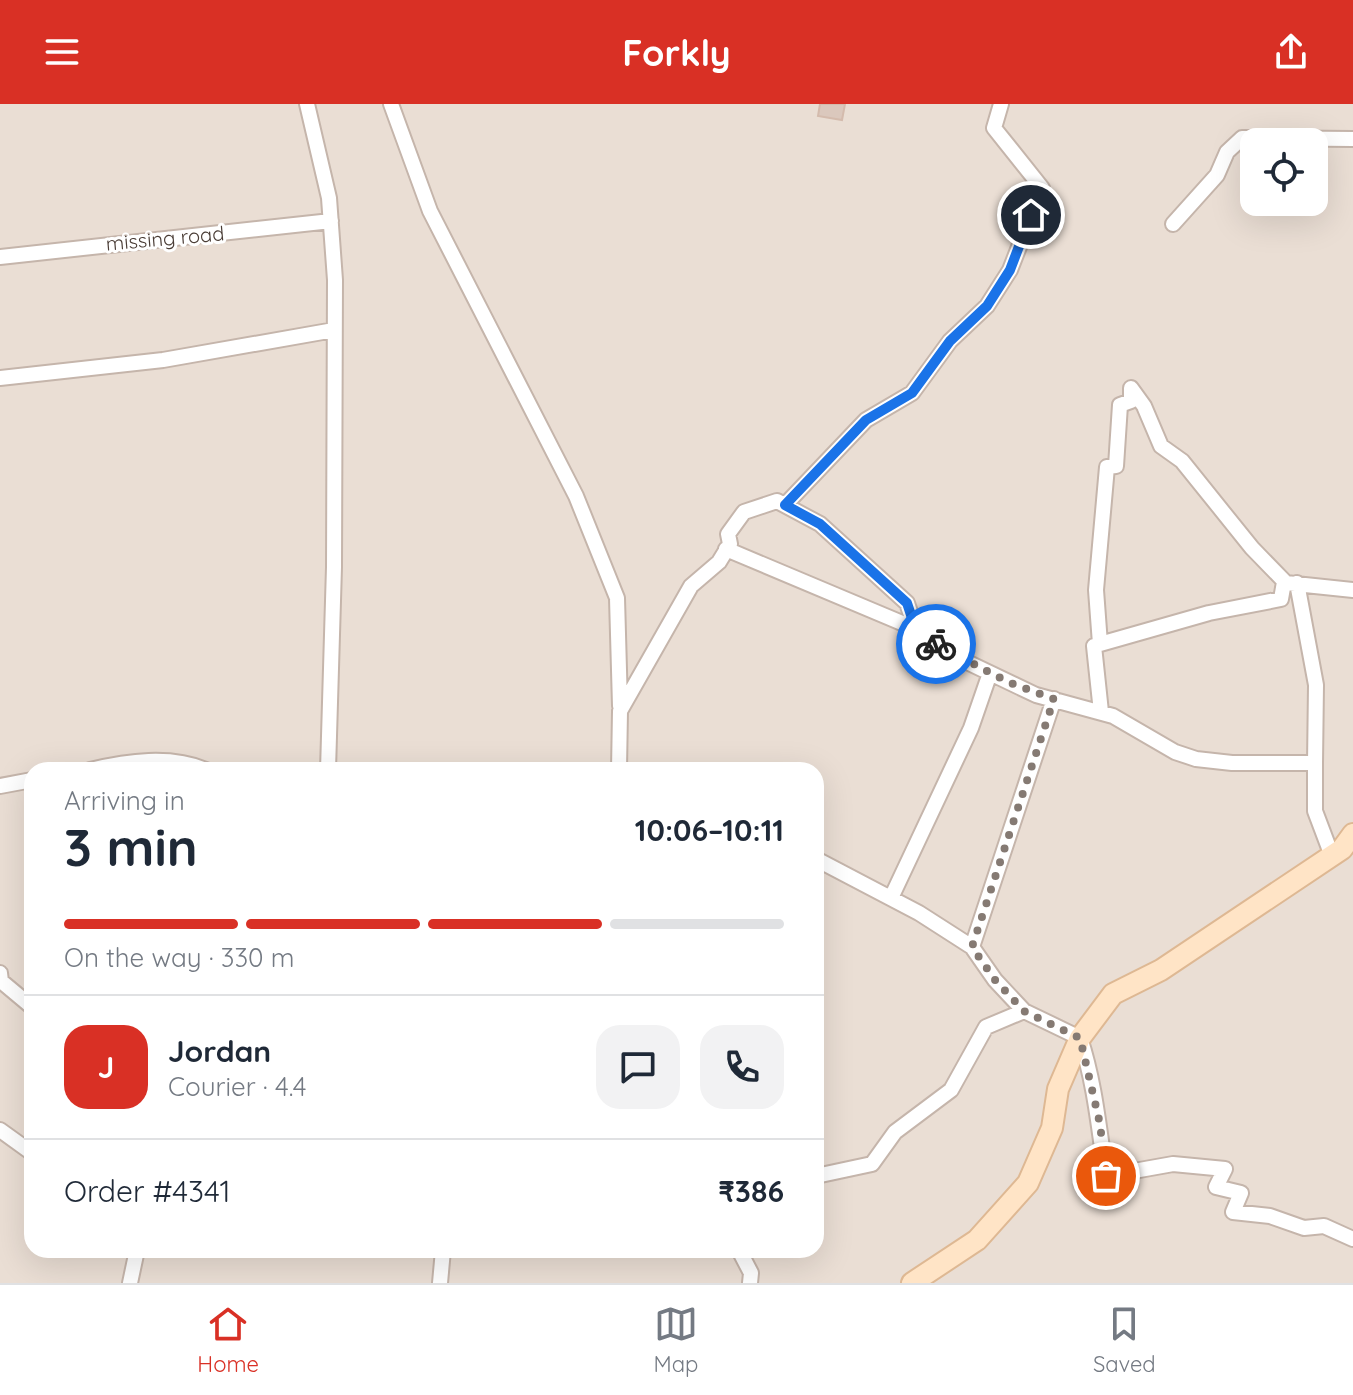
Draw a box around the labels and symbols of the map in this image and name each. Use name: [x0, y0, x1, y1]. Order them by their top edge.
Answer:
pin: [997, 181, 1065, 249]
street label: missing road: [105, 220, 225, 256]
courier: [896, 604, 976, 684]
pin: [1072, 1142, 1140, 1210]

